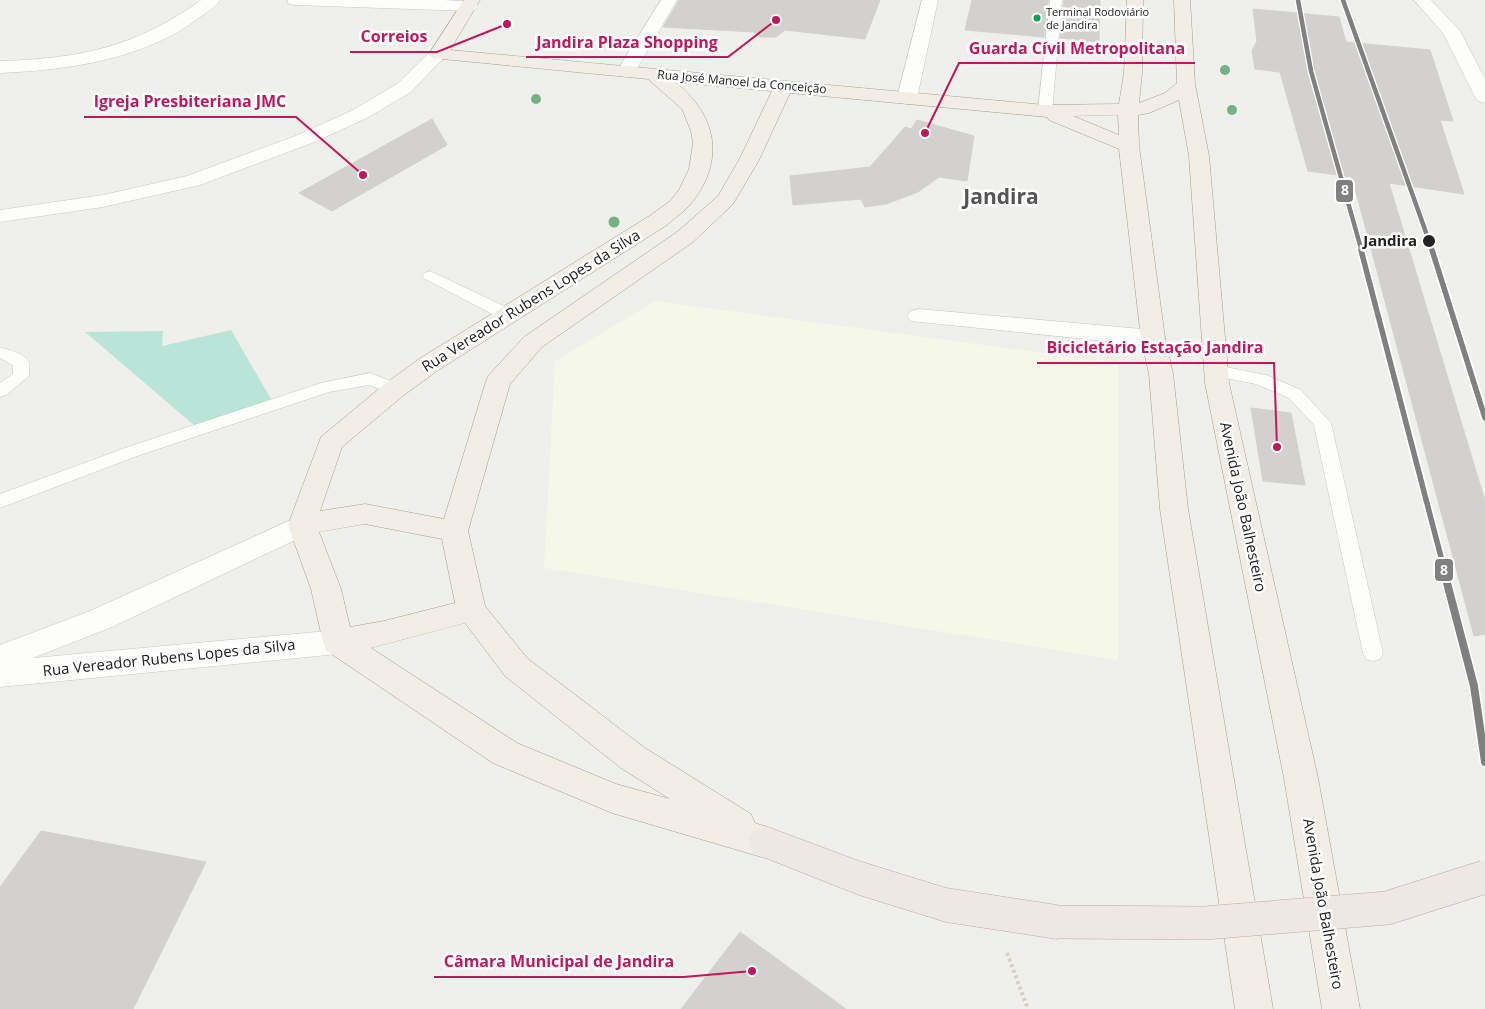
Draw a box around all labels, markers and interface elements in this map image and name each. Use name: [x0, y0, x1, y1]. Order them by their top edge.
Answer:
place label: Terminal Rodoviário de Jandira: [1046, 4, 1150, 32]
marker: Terminal Rodoviário de Jandira: [1032, 13, 1042, 23]
callout: Correios: [350, 21, 437, 52]
text: Correios: [361, 25, 427, 47]
callout: Jandira Plaza Shopping: [526, 26, 728, 57]
text: Jandira Plaza Shopping: [534, 31, 718, 53]
callout: Guarda Cívil Metropolitana: [959, 32, 1195, 63]
text: Guarda Cívil Metropolitana: [969, 37, 1185, 59]
street label: Rua José Manoel da Conceição: [657, 66, 827, 97]
callout: Igreja Presbiteriana JMC: [84, 86, 296, 117]
text: Igreja Presbiteriana JMC: [94, 90, 286, 112]
line badge: 8: [1335, 179, 1354, 203]
text: 8: [1341, 180, 1349, 199]
district label: Jandira: [961, 182, 1039, 210]
street label: Rua Vereador Rubens Lopes da Silva: [417, 224, 643, 376]
place label: Jandira: [1361, 230, 1417, 250]
marker: Jandira: [1421, 233, 1437, 249]
callout: Bicicletário Estação Jandira: [1037, 332, 1274, 363]
text: Bicicletário Estação Jandira: [1046, 336, 1264, 358]
street label: Avenida João Balhesteiro: [1216, 420, 1272, 594]
line badge: 8: [1434, 558, 1454, 582]
text: 8: [1440, 560, 1448, 579]
street label: Rua Vereador Rubens Lopes da Silva: [42, 634, 296, 680]
street label: Avenida João Balhesteiro: [1299, 817, 1349, 991]
callout: Câmara Municipal de Jandira: [434, 946, 684, 977]
text: Câmara Municipal de Jandira: [444, 950, 674, 972]

